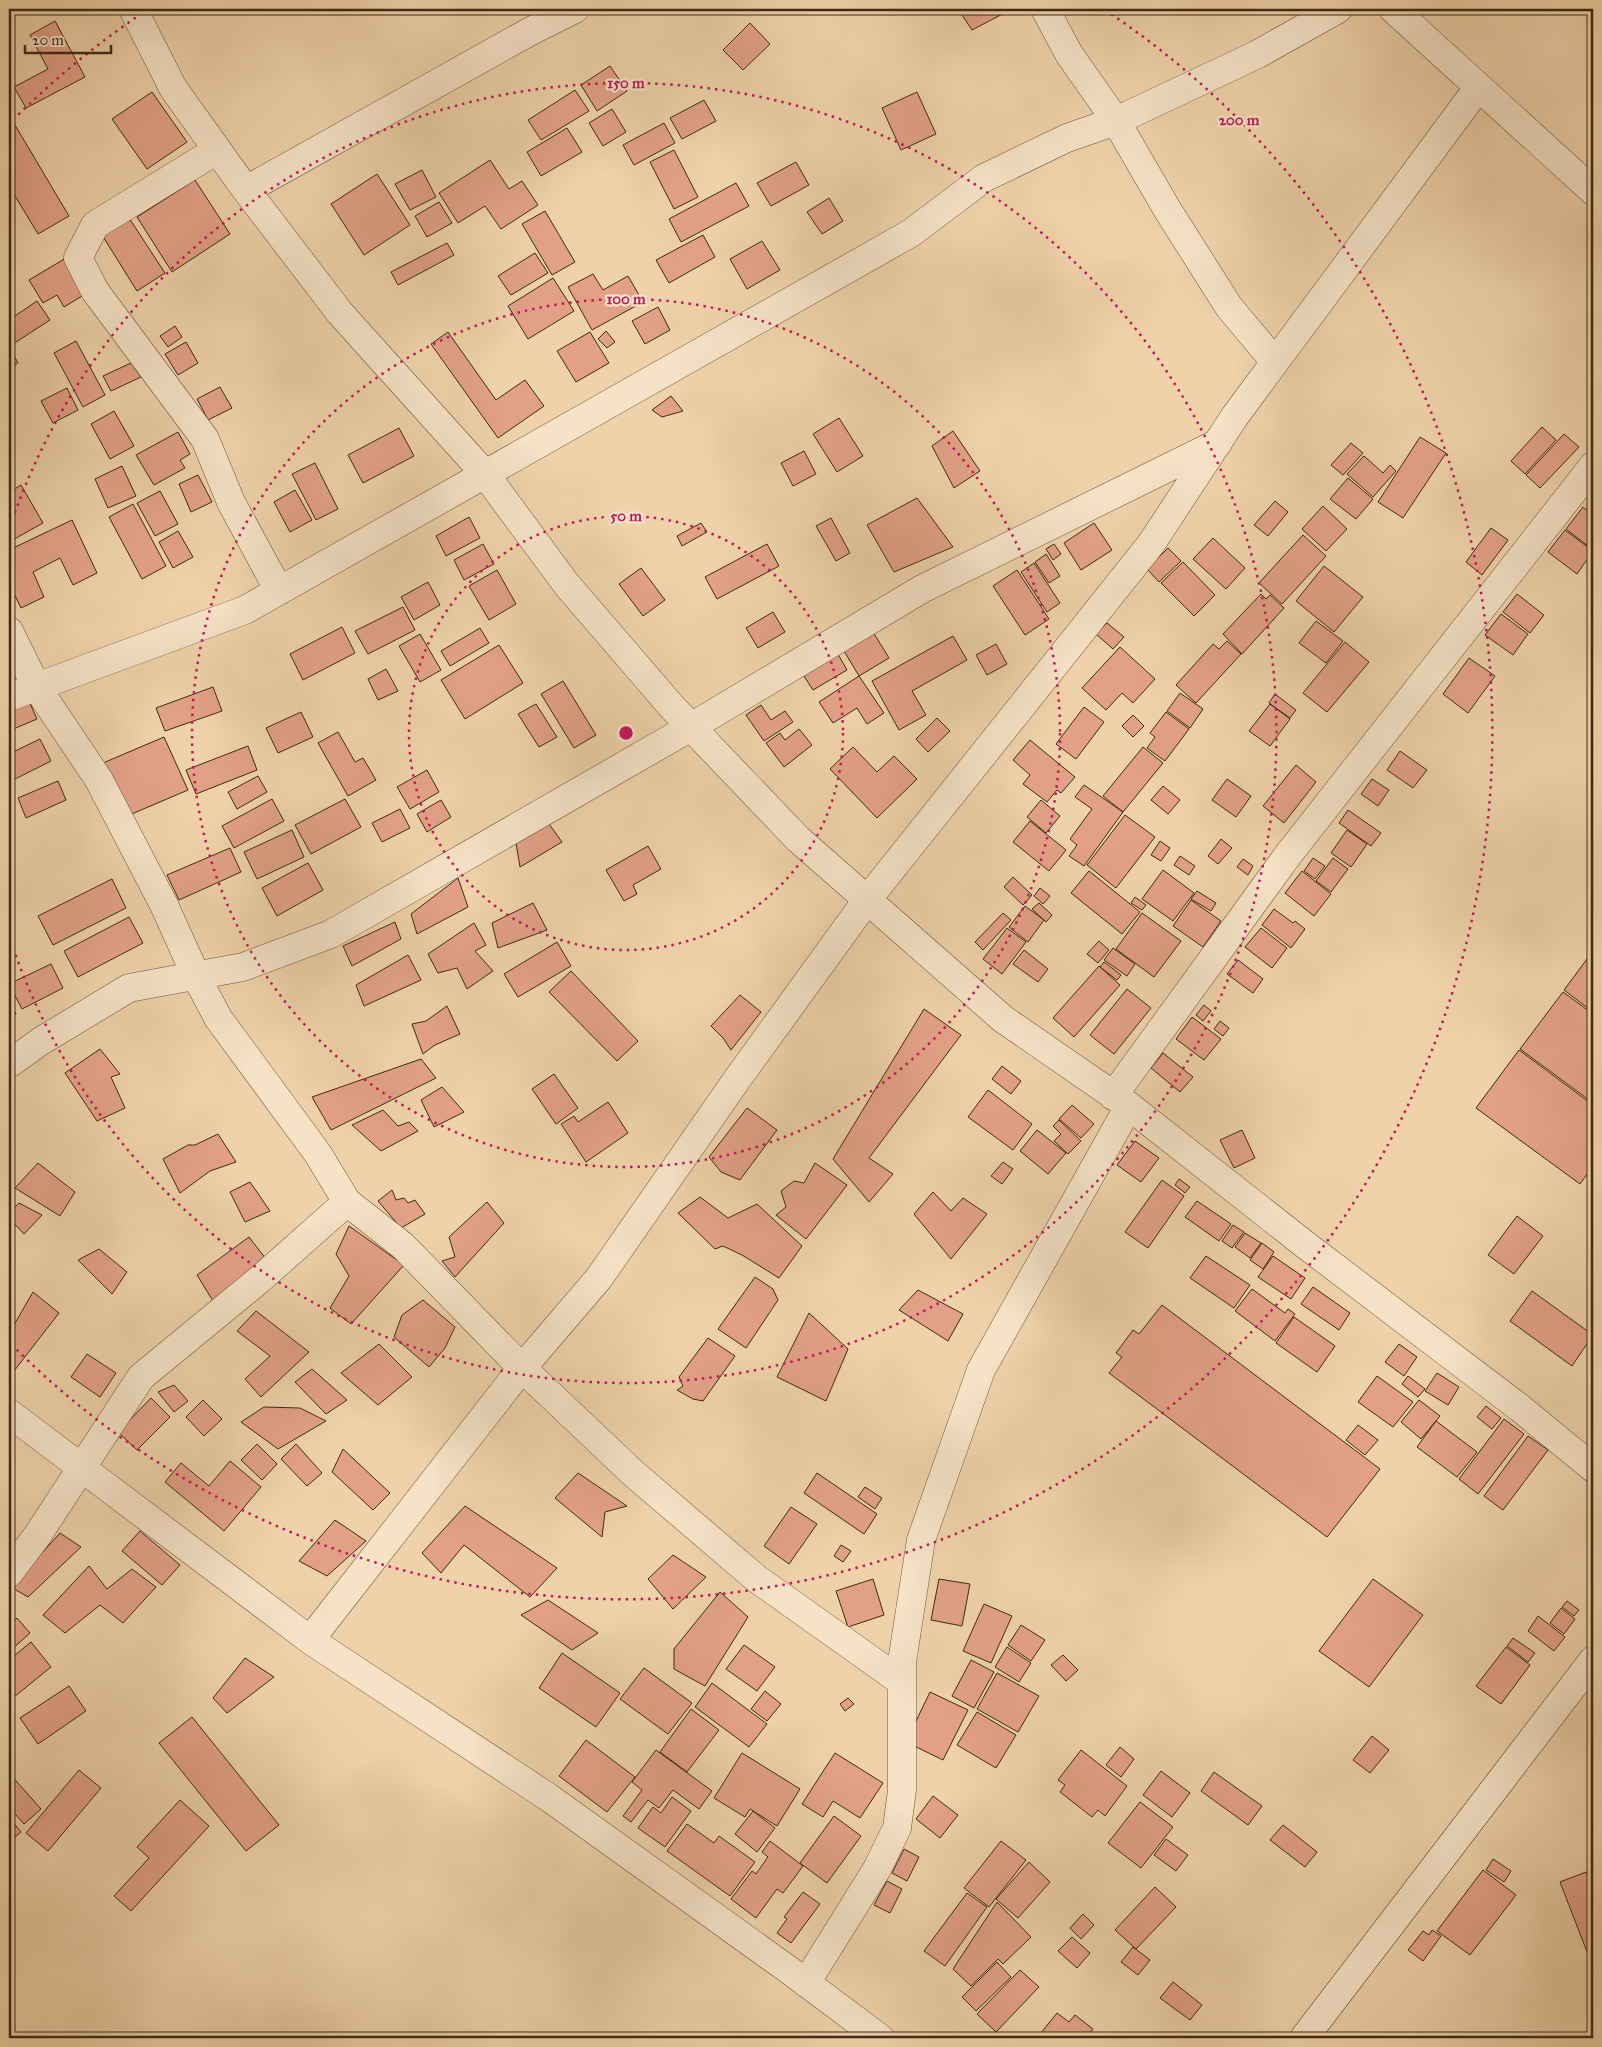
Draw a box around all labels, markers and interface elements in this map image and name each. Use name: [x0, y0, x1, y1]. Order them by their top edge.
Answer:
scale bar: [25, 22, 111, 54]
text: 20 m: [32, 31, 64, 49]
text: 150 m: [607, 74, 645, 92]
text: 200 m: [1219, 111, 1260, 129]
text: 100 m: [606, 290, 646, 308]
text: 50 m: [610, 507, 642, 525]
centre of rings: [617, 724, 635, 742]

